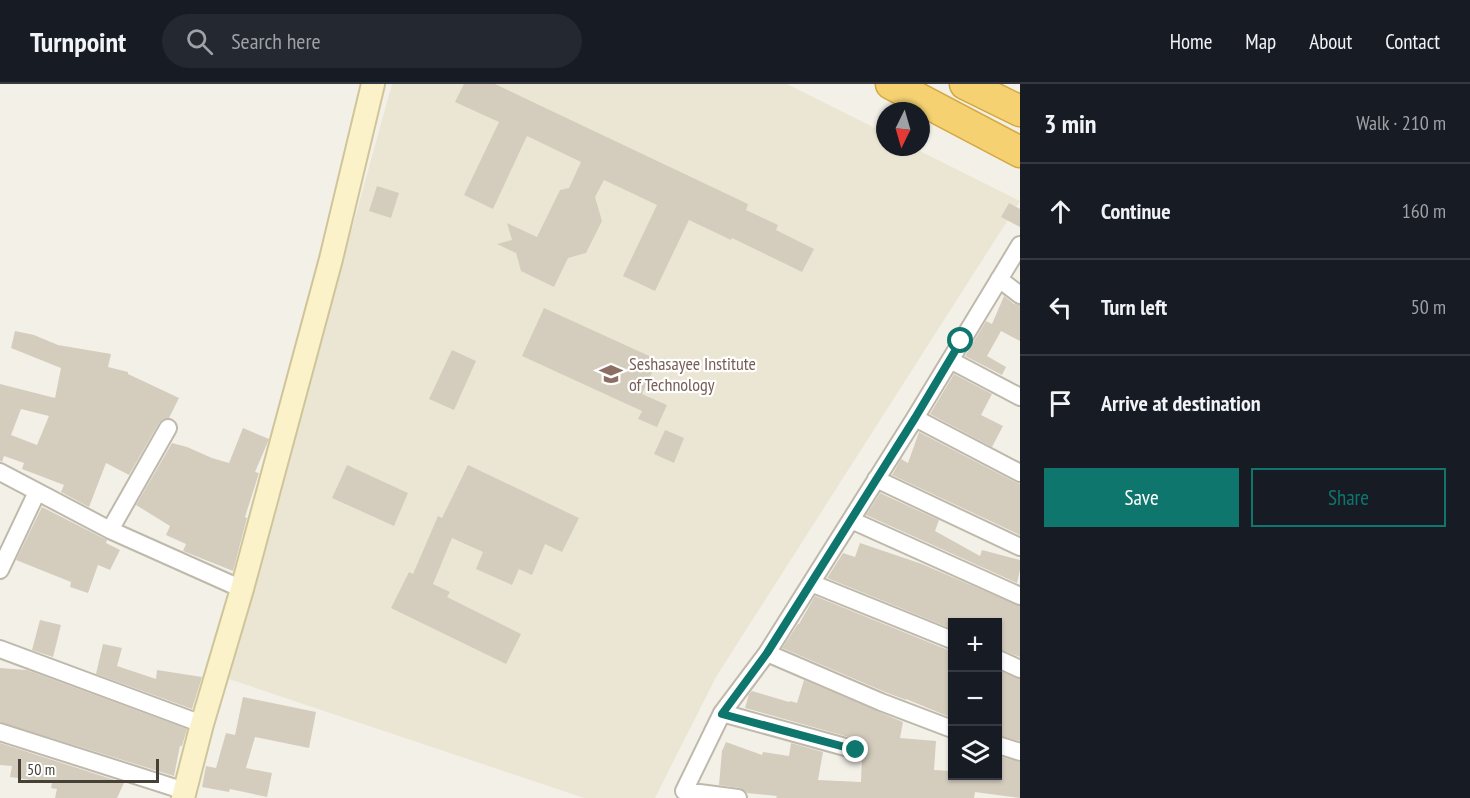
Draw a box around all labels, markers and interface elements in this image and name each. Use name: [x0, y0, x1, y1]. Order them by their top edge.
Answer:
search box: [162, 14, 582, 68]
text: Turnpoint: [30, 23, 126, 60]
icon: search: [183, 25, 216, 58]
text: Search here: [231, 27, 321, 55]
text: Home: [1170, 28, 1212, 55]
text: Map: [1245, 28, 1276, 55]
text: About: [1309, 28, 1352, 55]
text: Contact: [1385, 28, 1440, 55]
north arrow: [876, 102, 930, 156]
text: 3 min: [1044, 107, 1097, 140]
text: Walk · 210 m: [1356, 110, 1446, 136]
icon: ahead: [1044, 195, 1077, 228]
text: Continue: [1101, 197, 1171, 225]
text: 160 m: [1402, 198, 1446, 224]
icon: left: [1044, 291, 1077, 324]
text: Turn left: [1101, 293, 1167, 321]
text: 50 m: [1411, 294, 1446, 320]
route start: [947, 327, 973, 353]
place label: Seshasayee Institute of Technology: [629, 352, 756, 396]
school or university icon: Seshasayee Institute of Technology: [598, 361, 624, 387]
icon: arrive: [1044, 387, 1077, 420]
text: Arrive at destination: [1101, 389, 1261, 417]
button: Save: [1044, 468, 1239, 527]
button: Share: [1251, 468, 1446, 527]
map controls: [948, 618, 1002, 780]
button: +: [948, 618, 1002, 672]
button: −: [948, 672, 1002, 726]
button: layers: [948, 726, 1002, 780]
route end: [842, 736, 868, 762]
scale bar: [18, 756, 159, 784]
text: 50 m: [27, 759, 55, 779]

